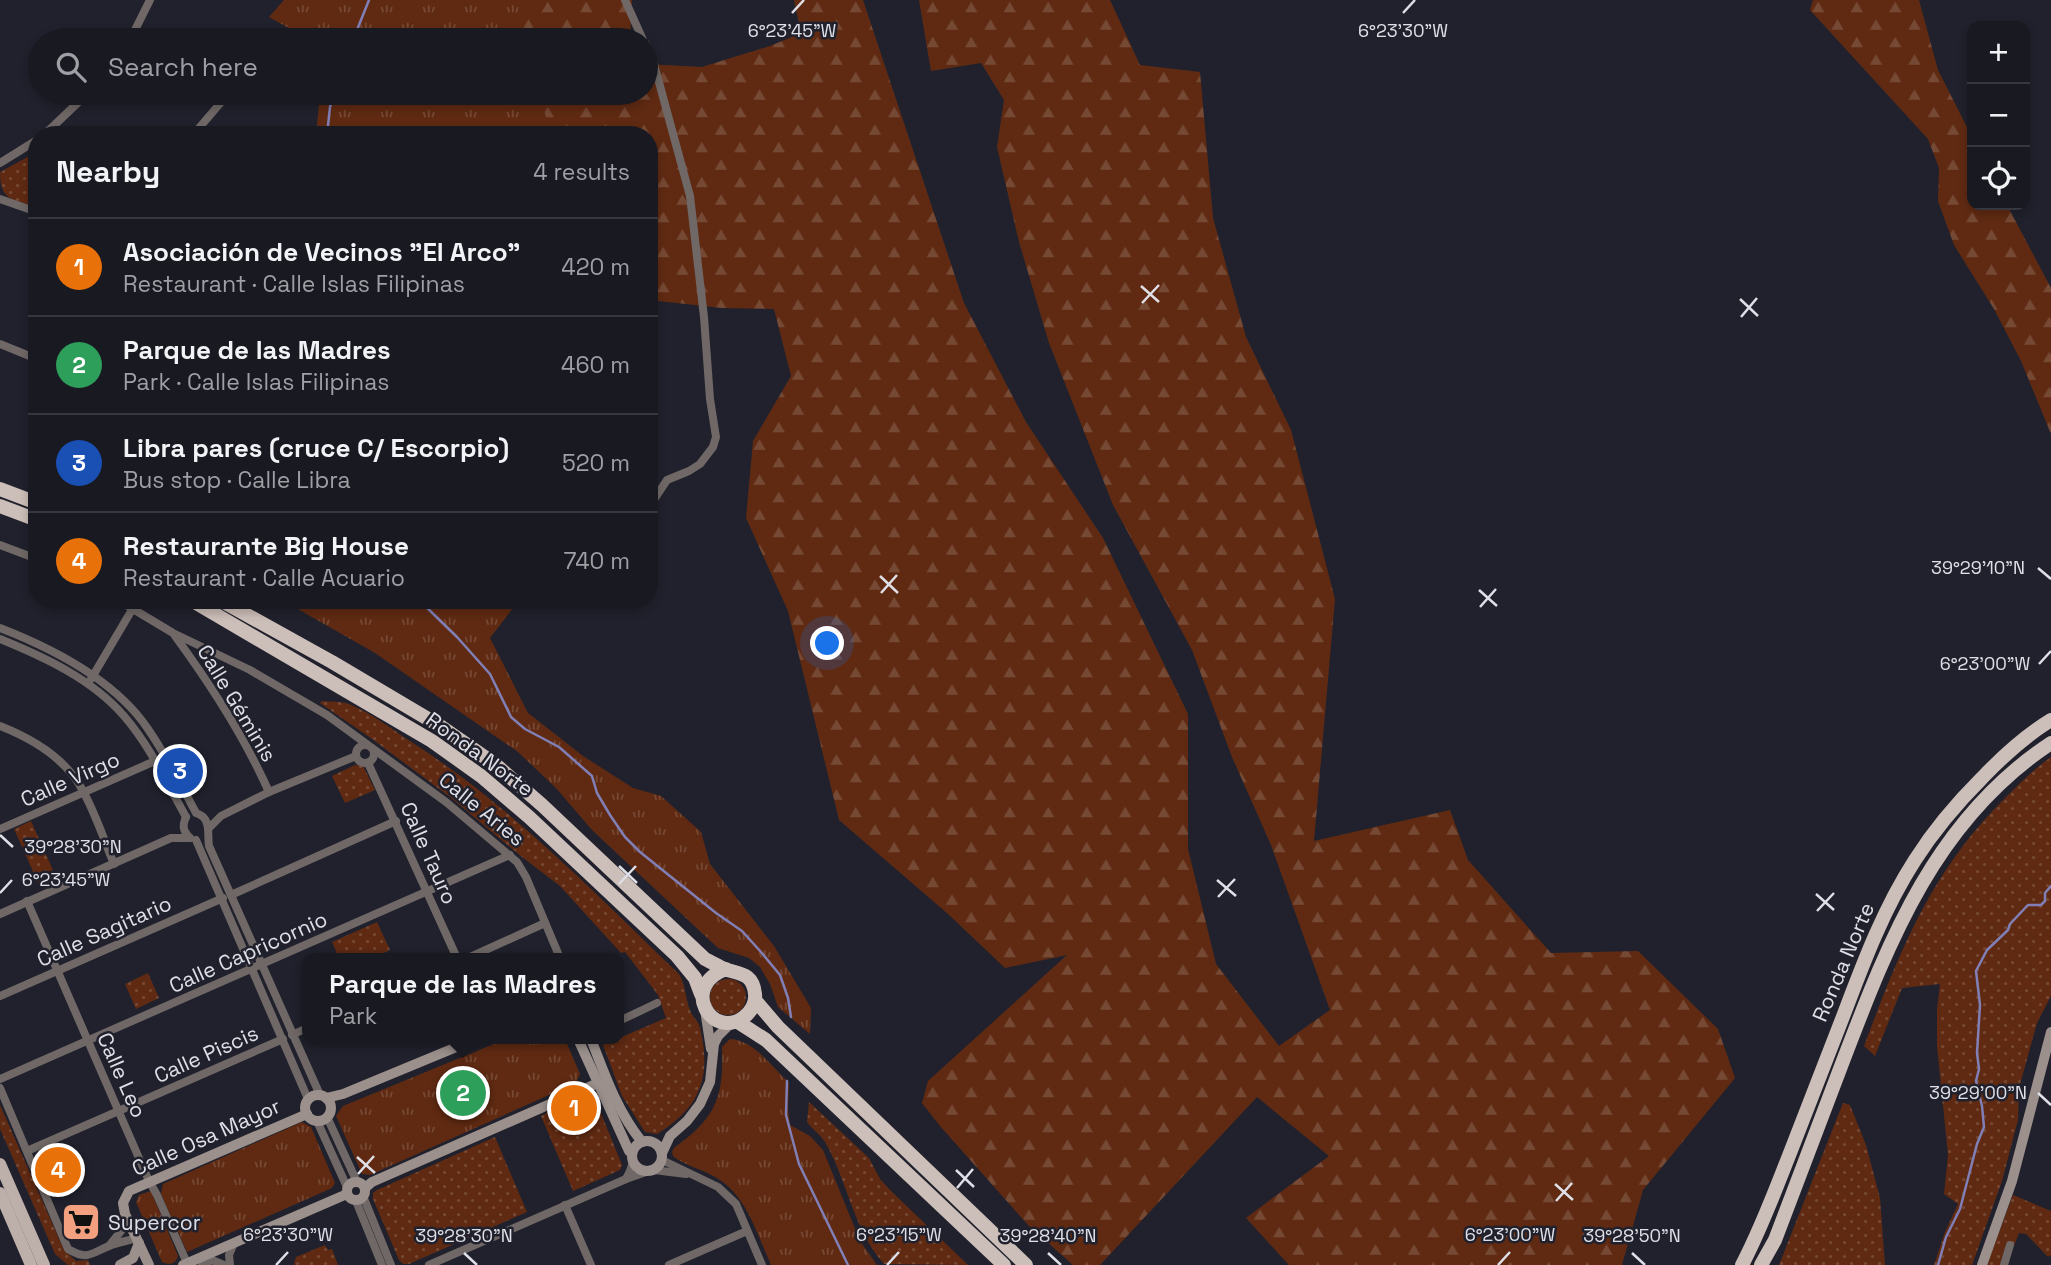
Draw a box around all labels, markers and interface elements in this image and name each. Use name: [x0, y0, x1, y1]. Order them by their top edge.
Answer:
text: 6°23'45"W: [748, 19, 837, 42]
text: 6°23'30"W: [1358, 19, 1448, 42]
map controls: [1967, 21, 2030, 210]
button: +: [1967, 21, 2030, 84]
search box: [28, 28, 658, 105]
icon: search: [52, 48, 90, 86]
text: Search here: [108, 50, 258, 84]
button: −: [1967, 84, 2030, 147]
button: locate: [1967, 147, 2030, 210]
text: Nearby: [56, 152, 160, 191]
text: 4 results: [533, 157, 630, 187]
text: Asociación de Vecinos "El Arco": [123, 235, 520, 269]
text: 1: [74, 252, 84, 282]
text: 420 m: [561, 252, 630, 282]
text: Restaurant · Calle Islas Filipinas: [123, 269, 465, 299]
text: Parque de las Madres: [123, 333, 391, 367]
text: 2: [72, 350, 86, 380]
text: 460 m: [561, 350, 630, 380]
text: Park · Calle Islas Filipinas: [123, 367, 389, 397]
text: Libra pares (cruce C/ Escorpio): [123, 431, 509, 465]
text: 3: [72, 448, 86, 478]
text: 520 m: [562, 448, 630, 478]
text: Bus stop · Calle Libra: [123, 465, 351, 495]
text: Restaurante Big House: [123, 529, 409, 563]
text: 4: [72, 546, 86, 576]
text: 740 m: [564, 546, 630, 576]
text: 39°29'10"N: [1931, 556, 2025, 579]
text: Restaurant · Calle Acuario: [123, 563, 405, 593]
your location: [810, 626, 844, 660]
street label: Calle Géminis: [191, 639, 283, 767]
text: 6°23'00"W: [1940, 652, 2031, 675]
street label: Ronda Norte: [421, 706, 539, 802]
street label: Calle Virgo: [16, 745, 124, 813]
pin: 3: [157, 745, 203, 797]
street label: Calle Aries: [433, 766, 531, 852]
street label: Calle Tauro: [395, 798, 463, 908]
text: 39°28'30"N: [24, 835, 122, 858]
text: 6°23'45"W: [22, 868, 111, 891]
street label: Calle Sagitario: [32, 889, 176, 973]
street label: Ronda Norte: [1806, 898, 1880, 1026]
street label: Calle Capricornio: [165, 905, 331, 999]
popup: [302, 953, 624, 1044]
text: Parque de las Madres: [329, 967, 597, 1001]
text: Park: [329, 1001, 377, 1031]
street label: Calle Piscis: [150, 1019, 262, 1089]
street label: Calle Leo: [91, 1028, 153, 1122]
pin: 2: [440, 1067, 486, 1119]
text: 39°29'00"N: [1929, 1081, 2027, 1104]
pin: 1: [551, 1082, 597, 1134]
street label: Calle Osa Mayor: [127, 1092, 285, 1182]
pin: 4: [35, 1144, 81, 1196]
supermarket icon: Supercor: [60, 1201, 102, 1243]
place label: Supercor: [108, 1209, 201, 1236]
text: 6°23'30"W: [243, 1223, 333, 1246]
text: 6°23'15"W: [856, 1223, 942, 1246]
text: 6°23'00"W: [1465, 1223, 1556, 1246]
text: 39°28'30"N: [415, 1224, 513, 1247]
text: 39°28'40"N: [1000, 1224, 1096, 1247]
text: 39°28'50"N: [1583, 1224, 1681, 1247]

